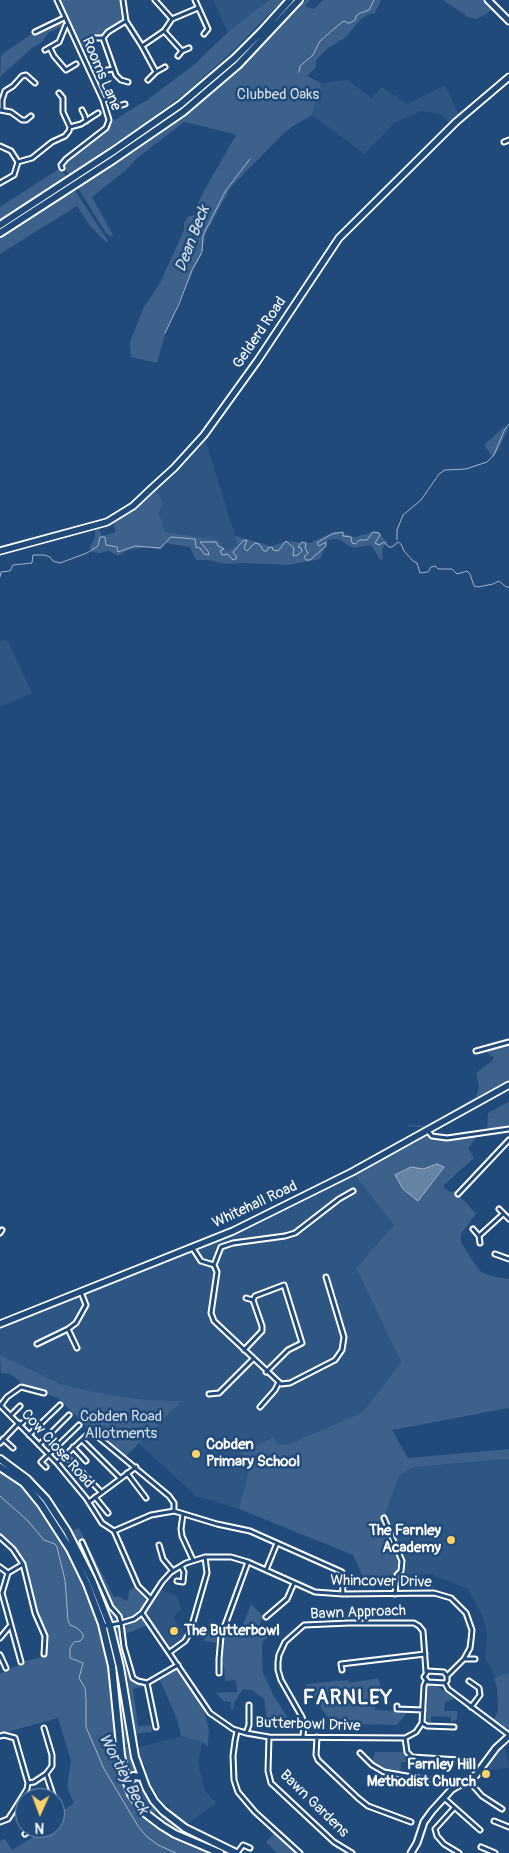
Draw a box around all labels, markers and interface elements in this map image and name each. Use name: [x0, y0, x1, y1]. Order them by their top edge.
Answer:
street label: Rooms Lane: [77, 34, 125, 114]
park label: Clubbed Oaks: [237, 86, 319, 104]
water label: Dean Beck: [172, 203, 214, 275]
street label: Gelderd Road: [229, 294, 291, 372]
street label: Whitehall Road: [210, 1177, 300, 1233]
street label: Cow Close Road: [17, 1406, 97, 1492]
park label: Cobden Road Allotments: [80, 1408, 162, 1443]
place label: Cobden Primary School: [206, 1436, 300, 1471]
marker: Cobden Primary School: [190, 1448, 202, 1460]
place label: The Farnley Academy: [369, 1522, 441, 1557]
marker: The Farnley Academy: [445, 1534, 457, 1546]
street label: Whincover Drive: [330, 1572, 432, 1592]
street label: Bawn Approach: [310, 1602, 406, 1624]
place label: The Butterbowl: [184, 1622, 280, 1640]
marker: The Butterbowl: [168, 1625, 180, 1637]
district label: FARNLEY: [302, 1687, 394, 1711]
street label: Butterbowl Drive: [255, 1714, 361, 1736]
water label: Wortley Beck: [94, 1731, 152, 1817]
place label: Farnley Hill Methodist Church: [367, 1756, 476, 1791]
street label: Bawn Gardens: [276, 1767, 352, 1841]
marker: Farnley Hill Methodist Church: [480, 1768, 492, 1780]
north arrow: [15, 1788, 65, 1838]
text: N: [34, 1819, 45, 1836]

